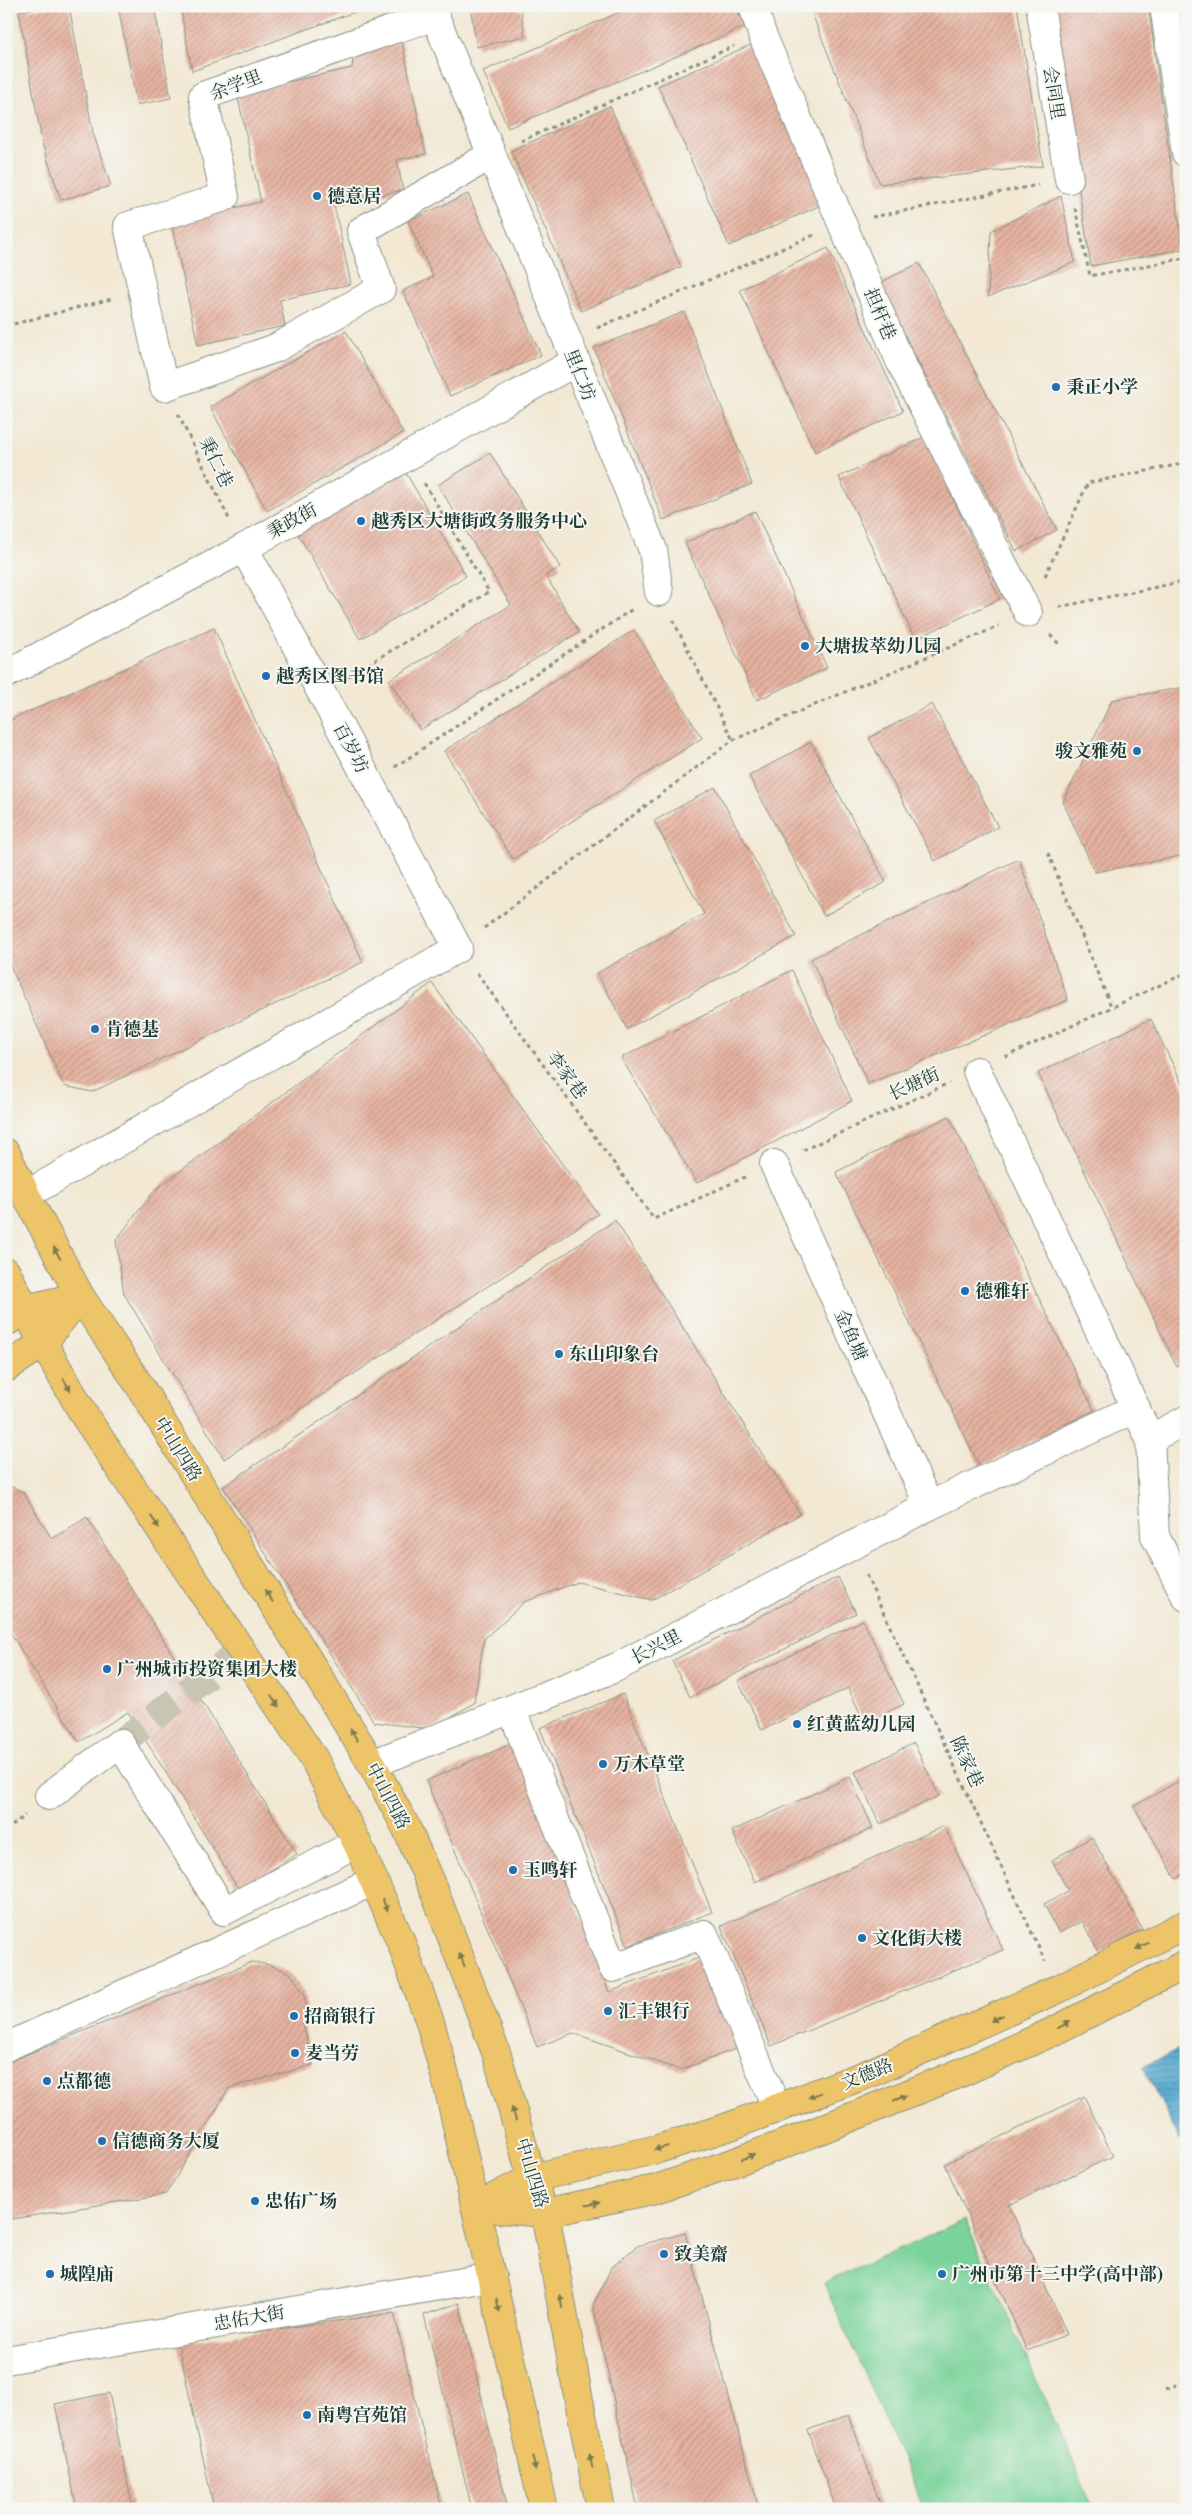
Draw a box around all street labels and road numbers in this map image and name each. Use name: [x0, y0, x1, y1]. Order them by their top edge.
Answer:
street label: 会同里: [1040, 65, 1068, 121]
street label: 余学里: [207, 66, 265, 104]
street label: 担杆巷: [860, 285, 900, 343]
street label: 里仁坊: [561, 346, 599, 404]
street label: 秉仁巷: [195, 433, 237, 491]
street label: 秉政街: [264, 499, 320, 543]
street label: 百岁坊: [329, 719, 373, 777]
street label: 李家巷: [543, 1047, 591, 1103]
street label: 长塘街: [885, 1064, 943, 1104]
street label: 金鱼塘: [831, 1306, 871, 1364]
street label: 中山四路: [150, 1413, 206, 1485]
street label: 长兴里: [627, 1626, 685, 1668]
street label: 陈家巷: [947, 1733, 987, 1791]
street label: 中山四路: [362, 1760, 414, 1832]
street label: 文德路: [838, 2055, 896, 2093]
street label: 中山四路: [512, 2136, 552, 2210]
street label: 忠佑大街: [212, 2302, 286, 2334]

